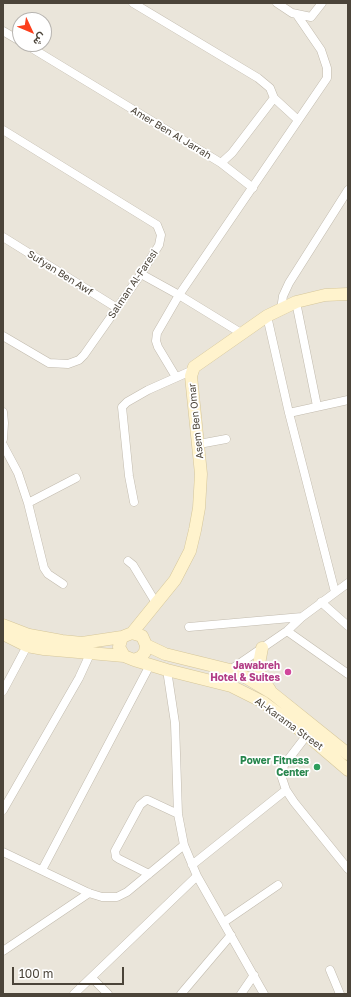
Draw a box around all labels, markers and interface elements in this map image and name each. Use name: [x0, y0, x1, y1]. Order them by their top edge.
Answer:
north arrow: [12, 12, 52, 52]
text: ش: [31, 31, 50, 49]
street label: Amer Ben Al Jarrah: [129, 104, 213, 162]
street label: Salman Al-Faresi: [106, 247, 160, 321]
street label: Sufyan Ben Awf: [25, 248, 95, 298]
street label: Asem Ben Omar: [186, 383, 206, 459]
place label: Jawabreh Hotel & Suites: [210, 660, 280, 684]
marker: Jawabreh Hotel & Suites: [283, 667, 293, 677]
street label: Al-Karama Street: [252, 695, 326, 753]
place label: Power Fitness Center: [240, 755, 309, 778]
marker: Power Fitness Center: [312, 762, 322, 772]
scale bar: [14, 959, 126, 985]
text: 100 m: [19, 966, 53, 981]

